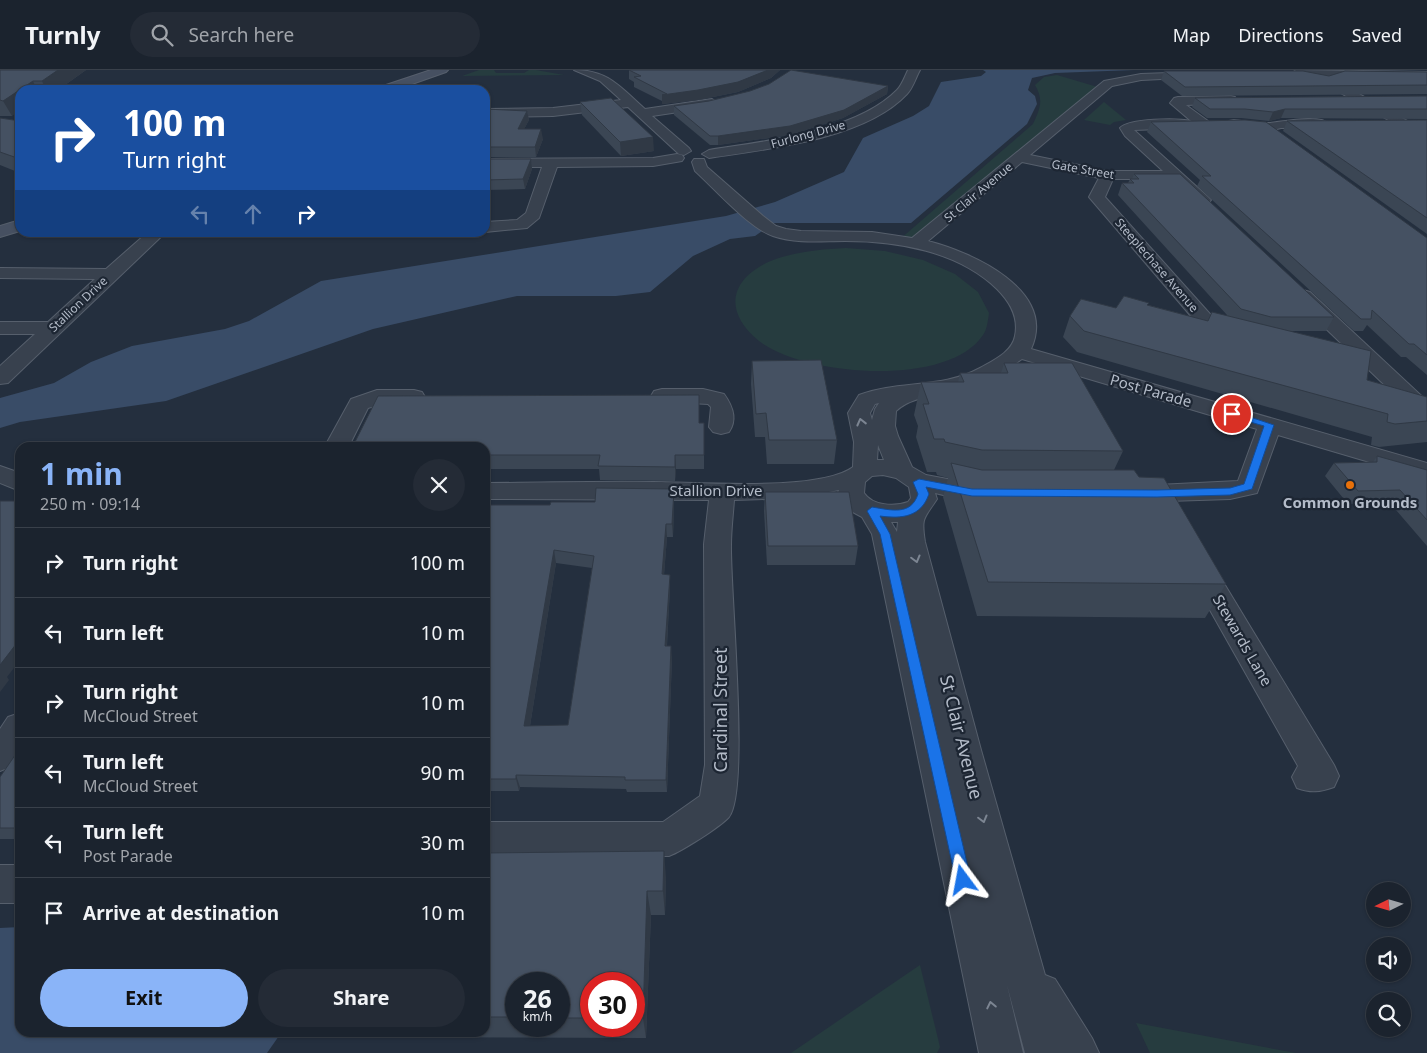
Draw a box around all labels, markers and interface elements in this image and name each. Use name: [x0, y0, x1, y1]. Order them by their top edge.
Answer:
search box: [130, 12, 480, 57]
text: Turnly: [25, 18, 100, 51]
icon: search: [148, 21, 176, 49]
text: Search here: [188, 22, 294, 48]
text: Map: [1173, 23, 1210, 47]
text: Directions: [1238, 23, 1324, 47]
text: Saved: [1352, 23, 1402, 47]
text: 100 m: [123, 99, 226, 146]
icon: right: [40, 105, 105, 170]
street label: Furlong Drive: [769, 116, 847, 152]
text: Turn right: [123, 144, 226, 174]
street label: Gate Street: [1050, 155, 1116, 183]
street label: St Clair Avenue: [940, 158, 1016, 226]
icon: left: [186, 200, 214, 228]
icon: ahead: [239, 200, 267, 228]
icon: right: [292, 200, 320, 228]
street label: Steeplechase Avenue: [1111, 214, 1203, 316]
street label: Stallion Drive: [45, 272, 111, 336]
street label: Post Parade: [1108, 369, 1194, 411]
pin: [1211, 393, 1253, 435]
icon: arrive: [1218, 400, 1246, 428]
one-way arrow: [856, 418, 867, 426]
text: 1 min: [40, 453, 123, 494]
button: close: [413, 459, 465, 511]
marker: Common Grounds: [1344, 479, 1356, 491]
street label: Stallion Drive: [669, 480, 763, 500]
place label: Common Grounds: [1283, 492, 1417, 512]
text: 250 m · 09:14: [40, 493, 140, 515]
icon: right: [40, 549, 68, 577]
text: Turn right: [83, 550, 178, 576]
text: 100 m: [410, 550, 465, 576]
one-way arrow: [910, 554, 921, 563]
street label: Stewards Lane: [1209, 591, 1277, 689]
icon: left: [40, 619, 68, 647]
text: Turn left: [83, 620, 164, 646]
text: 10 m: [421, 620, 465, 646]
street label: Cardinal Street: [708, 647, 732, 773]
street label: St Clair Avenue: [935, 672, 989, 802]
text: Turn right: [83, 679, 178, 705]
icon: right: [40, 689, 68, 717]
text: 10 m: [421, 690, 465, 716]
text: McCloud Street: [83, 705, 198, 727]
text: Turn left: [83, 749, 164, 775]
icon: left: [40, 759, 68, 787]
text: 90 m: [421, 760, 465, 786]
text: McCloud Street: [83, 775, 198, 797]
one-way arrow: [977, 815, 987, 823]
text: Turn left: [83, 819, 164, 845]
icon: left: [40, 829, 68, 857]
text: 30 m: [421, 830, 465, 856]
text: Post Parade: [83, 845, 173, 867]
position arrow: [936, 853, 988, 905]
north arrow: [1366, 882, 1411, 928]
map controls: [1366, 882, 1411, 1037]
icon: arrive: [40, 899, 68, 927]
text: Arrive at destination: [83, 900, 279, 926]
text: 10 m: [421, 900, 465, 926]
button: sound: [1366, 937, 1411, 982]
button: Exit: [40, 969, 248, 1027]
button: Share: [258, 969, 465, 1027]
speed limit sign: 30: [580, 972, 645, 1037]
text: 26: [523, 981, 552, 1015]
button: search: [1366, 992, 1411, 1037]
one-way arrow: [986, 1001, 996, 1010]
text: km/h: [523, 1008, 552, 1025]

